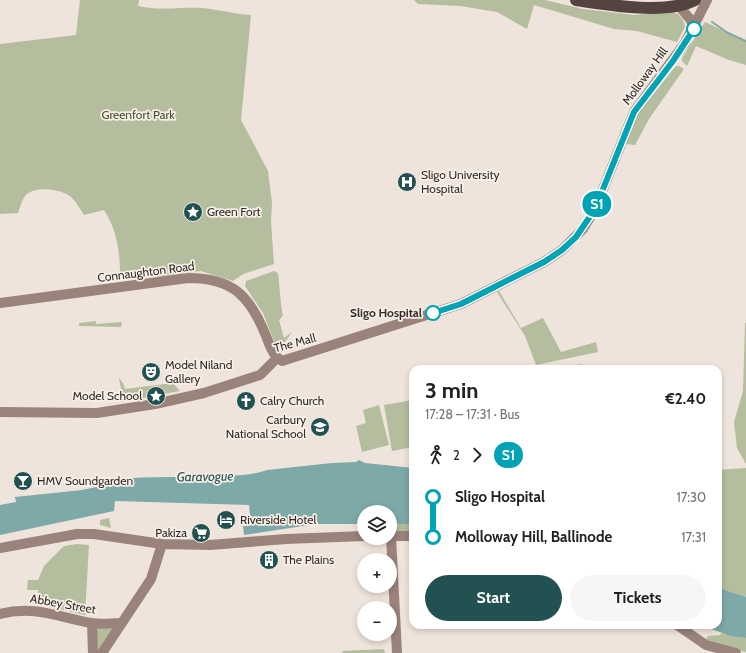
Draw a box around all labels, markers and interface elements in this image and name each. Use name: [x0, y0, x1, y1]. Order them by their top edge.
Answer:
unlabelled marker: [686, 21, 702, 37]
street label: Molloway Hill: [619, 44, 671, 108]
park label: Greenfort Park: [101, 107, 175, 122]
place label: Sligo University Hospital: [421, 167, 500, 196]
hospital icon: Sligo University Hospital: [396, 171, 418, 193]
line badge: S1: [579, 191, 615, 217]
text: S1: [590, 195, 604, 213]
place icon: Green Fort: [182, 201, 204, 223]
place label: Green Fort: [207, 204, 261, 219]
street label: Connaughton Road: [97, 258, 195, 285]
place label: Sligo Hospital: [350, 305, 422, 320]
marker: Sligo Hospital: [425, 305, 441, 321]
street label: The Mall: [272, 330, 318, 355]
place label: Model Niland Gallery: [165, 357, 232, 386]
theatre icon: Model Niland Gallery: [140, 361, 162, 383]
text: 3 min: [425, 377, 478, 404]
place icon: Model School: [145, 385, 167, 407]
place label: Model School: [72, 388, 142, 403]
church icon: Calry Church: [235, 390, 257, 412]
text: €2.40: [665, 390, 706, 408]
place label: Calry Church: [260, 393, 324, 408]
text: 17:28 – 17:31 · Bus: [425, 406, 520, 422]
place label: Carbury National School: [226, 412, 306, 441]
school or university icon: Carbury National School: [309, 416, 331, 438]
icon: walk: [425, 444, 447, 466]
icon: forward: [466, 444, 488, 466]
text: S1: [502, 446, 515, 464]
text: 2: [453, 447, 460, 463]
water label: Garavogue: [177, 468, 233, 484]
bar icon: HMV Soundgarden: [12, 470, 34, 492]
place label: HMV Soundgarden: [37, 473, 133, 488]
text: Sligo Hospital: [455, 488, 545, 506]
text: 17:30: [676, 489, 706, 505]
map controls: [357, 505, 397, 641]
button: layers: [357, 505, 397, 545]
hotel icon: Riverside Hotel: [215, 509, 237, 531]
place label: Riverside Hotel: [240, 512, 316, 527]
supermarket icon: Pakiza: [190, 522, 212, 544]
place label: Pakiza: [155, 525, 187, 540]
text: Molloway Hill, Ballinode: [455, 528, 612, 546]
text: 17:31: [681, 529, 706, 545]
building icon: The Plains: [258, 549, 280, 571]
place label: The Plains: [283, 552, 334, 567]
button: +: [357, 553, 397, 593]
button: Start: [425, 575, 562, 621]
button: Tickets: [570, 575, 706, 621]
street label: Abbey Street: [29, 590, 97, 617]
button: −: [357, 601, 397, 641]

